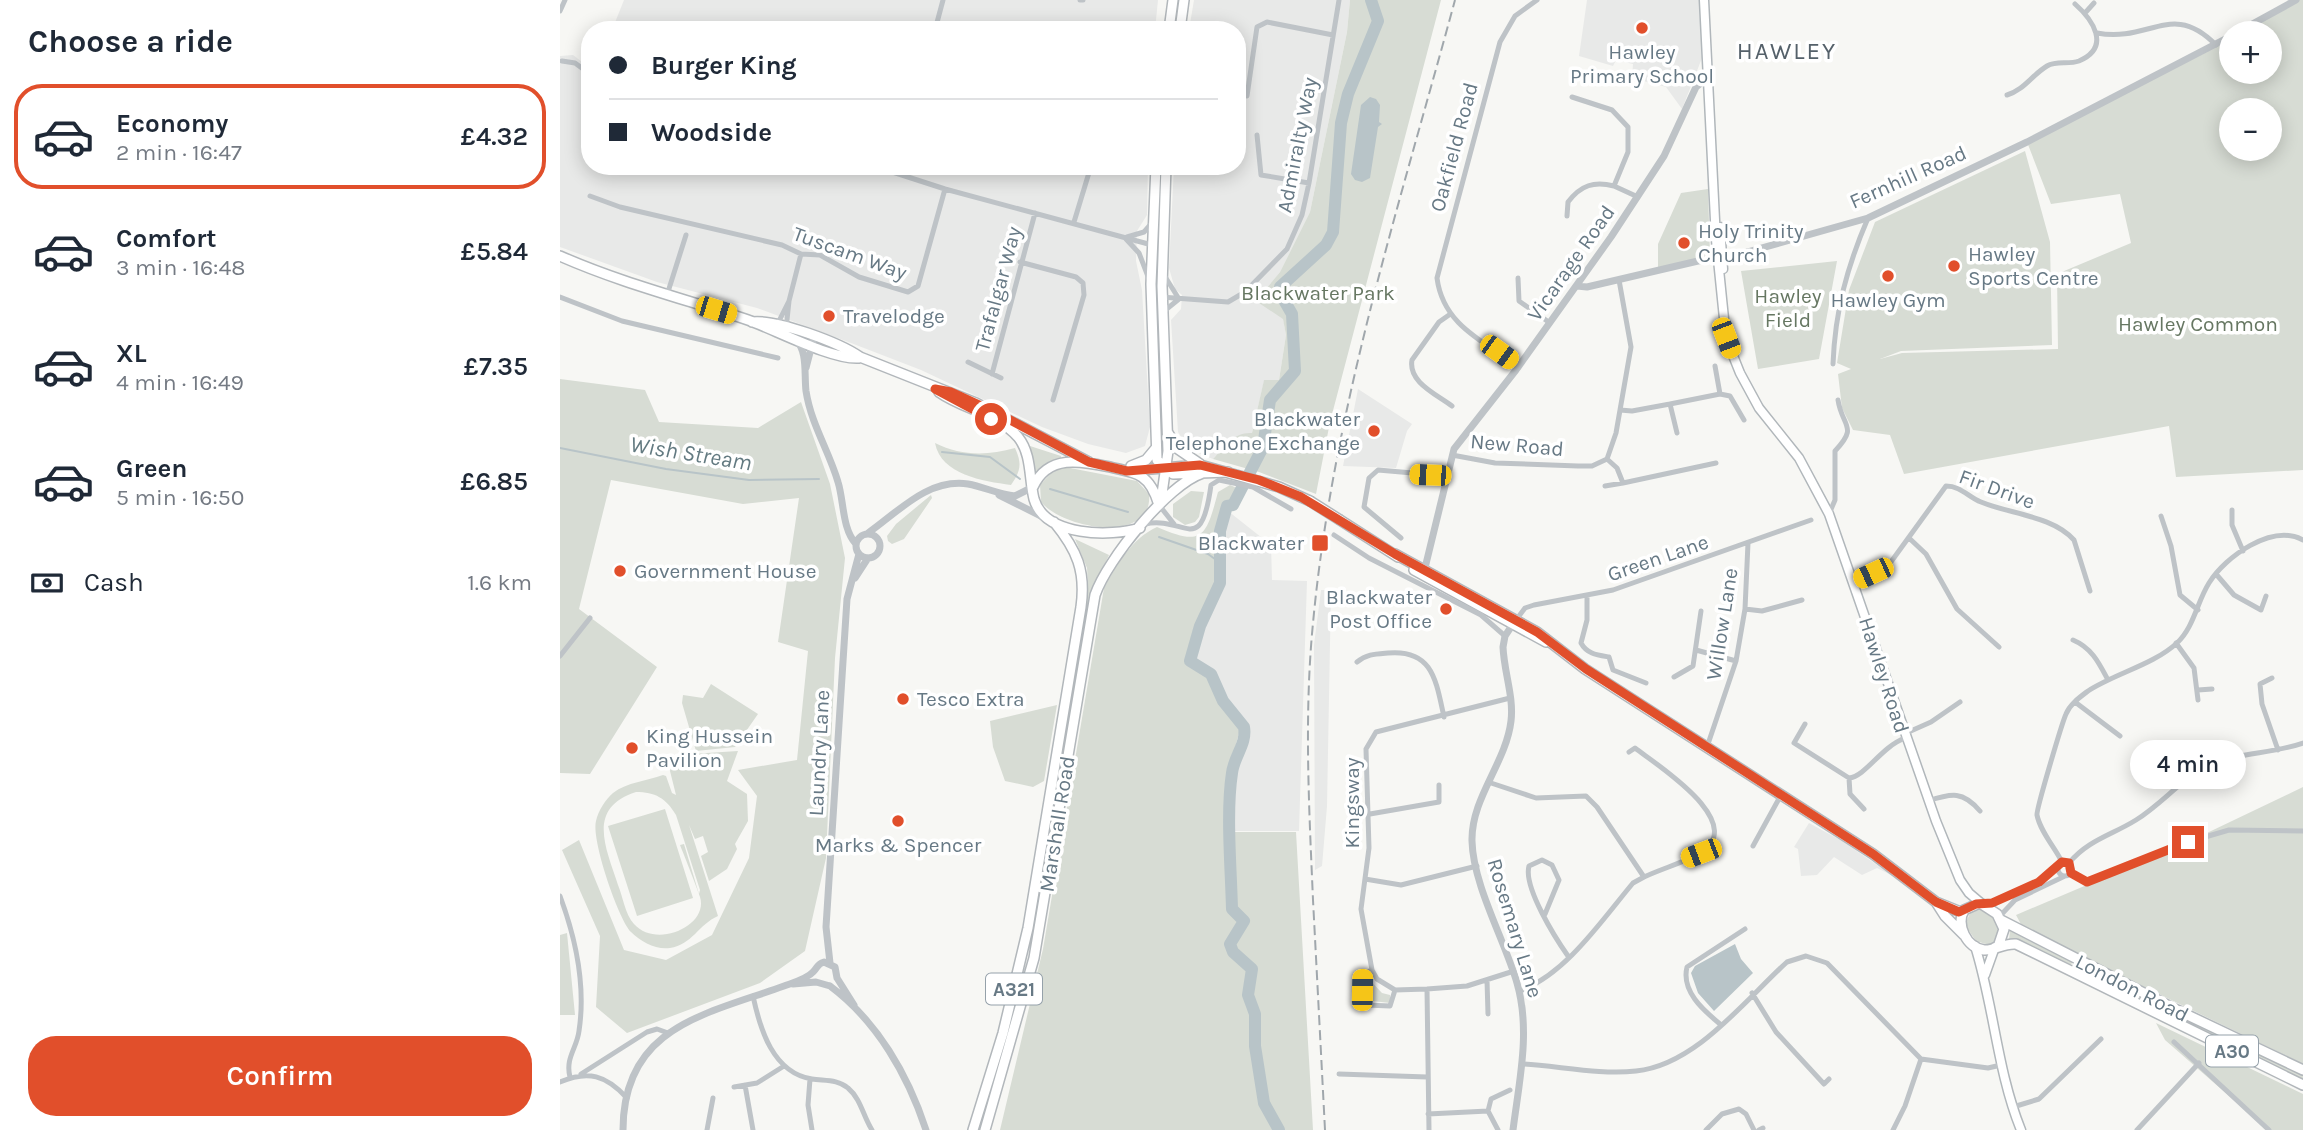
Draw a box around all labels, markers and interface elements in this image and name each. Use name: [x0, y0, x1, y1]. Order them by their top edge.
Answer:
marker: Hawley Primary School: [1634, 20, 1650, 36]
map controls: [2219, 21, 2282, 161]
button: +: [2219, 21, 2282, 84]
text: Choose a ride: [28, 23, 233, 60]
district label: HAWLEY: [1737, 37, 1837, 65]
place label: Hawley Primary School: [1570, 40, 1714, 88]
text: Burger King: [651, 50, 797, 81]
street label: Admiralty Way: [1272, 75, 1322, 215]
street label: Oakfield Road: [1425, 80, 1483, 214]
button: −: [2219, 98, 2282, 161]
icon: car: [32, 105, 95, 168]
text: Economy: [116, 108, 228, 139]
text: Woodside: [651, 117, 772, 148]
text: £4.32: [461, 121, 528, 152]
text: 2 min · 16:47: [116, 139, 242, 166]
street label: Fernhill Road: [1846, 141, 1970, 213]
street label: Vicarage Road: [1522, 201, 1620, 325]
place label: Holy Trinity Church: [1698, 219, 1804, 267]
icon: car: [32, 220, 95, 283]
street label: Tuscam Way: [790, 221, 910, 285]
text: Comfort: [116, 223, 217, 254]
street label: Trafalgar Way: [970, 224, 1026, 354]
marker: Holy Trinity Church: [1676, 235, 1692, 251]
text: £5.84: [461, 236, 528, 267]
place label: Hawley Sports Centre: [1968, 242, 2099, 290]
text: 3 min · 16:48: [116, 254, 245, 281]
marker: Hawley Sports Centre: [1946, 258, 1962, 274]
marker: Hawley Gym: [1880, 268, 1896, 284]
park label: Blackwater Park: [1241, 281, 1395, 305]
park label: Hawley Field: [1754, 284, 1822, 332]
place label: Hawley Gym: [1830, 288, 1946, 312]
car: [693, 294, 740, 326]
place label: Travelodge: [843, 304, 945, 328]
marker: Travelodge: [821, 308, 837, 324]
park label: Hawley Common: [2118, 312, 2278, 336]
car: [1709, 315, 1744, 361]
car: [1476, 331, 1523, 373]
icon: car: [32, 335, 95, 398]
text: XL: [116, 338, 147, 369]
text: £7.35: [464, 351, 528, 382]
text: 4 min · 16:49: [116, 369, 244, 396]
route start: [975, 403, 1007, 435]
place label: Blackwater Telephone Exchange: [1166, 407, 1360, 455]
marker: Blackwater Telephone Exchange: [1366, 423, 1382, 439]
street label: New Road: [1469, 429, 1565, 461]
water label: Wish Stream: [628, 431, 754, 476]
icon: car: [32, 450, 95, 513]
text: Green: [116, 453, 188, 484]
car: [1409, 464, 1452, 486]
street label: Fir Drive: [1956, 464, 2038, 514]
text: £6.85: [460, 466, 528, 497]
text: 5 min · 16:50: [116, 484, 244, 511]
street label: Green Lane: [1604, 530, 1712, 586]
place label: Blackwater: [1198, 531, 1304, 555]
marker: Blackwater: [1310, 533, 1330, 553]
car: [1850, 555, 1897, 591]
place label: Government House: [634, 559, 817, 583]
marker: Government House: [612, 563, 628, 579]
icon: cash: [28, 564, 66, 602]
street label: Willow Lane: [1701, 566, 1743, 682]
text: Cash: [84, 567, 144, 598]
text: 1.6 km: [467, 569, 532, 596]
place label: Blackwater Post Office: [1326, 585, 1432, 633]
marker: Blackwater Post Office: [1438, 601, 1454, 617]
street label: Hawley Road: [1854, 614, 1914, 736]
place label: Tesco Extra: [917, 687, 1025, 711]
street label: Laundry Lane: [804, 689, 834, 817]
marker: Tesco Extra: [895, 691, 911, 707]
place label: King Hussein Pavilion: [646, 724, 773, 772]
marker: King Hussein Pavilion: [624, 740, 640, 756]
callout: 4 min: [2130, 740, 2246, 790]
text: 4 min: [2157, 751, 2219, 778]
street label: Marshall Road: [1034, 754, 1080, 894]
street label: Kingsway: [1340, 757, 1364, 849]
marker: Marks & Spencer: [890, 813, 906, 829]
route end: [2172, 826, 2204, 858]
place label: Marks & Spencer: [815, 833, 982, 857]
car: [1678, 836, 1725, 870]
street label: Rosemary Lane: [1482, 855, 1548, 1001]
street label: London Road: [2071, 949, 2193, 1027]
car: [1352, 969, 1373, 1011]
road number: A321: [986, 973, 1042, 1004]
button: Confirm: [28, 1036, 532, 1116]
road number: A30: [2206, 1036, 2258, 1066]

